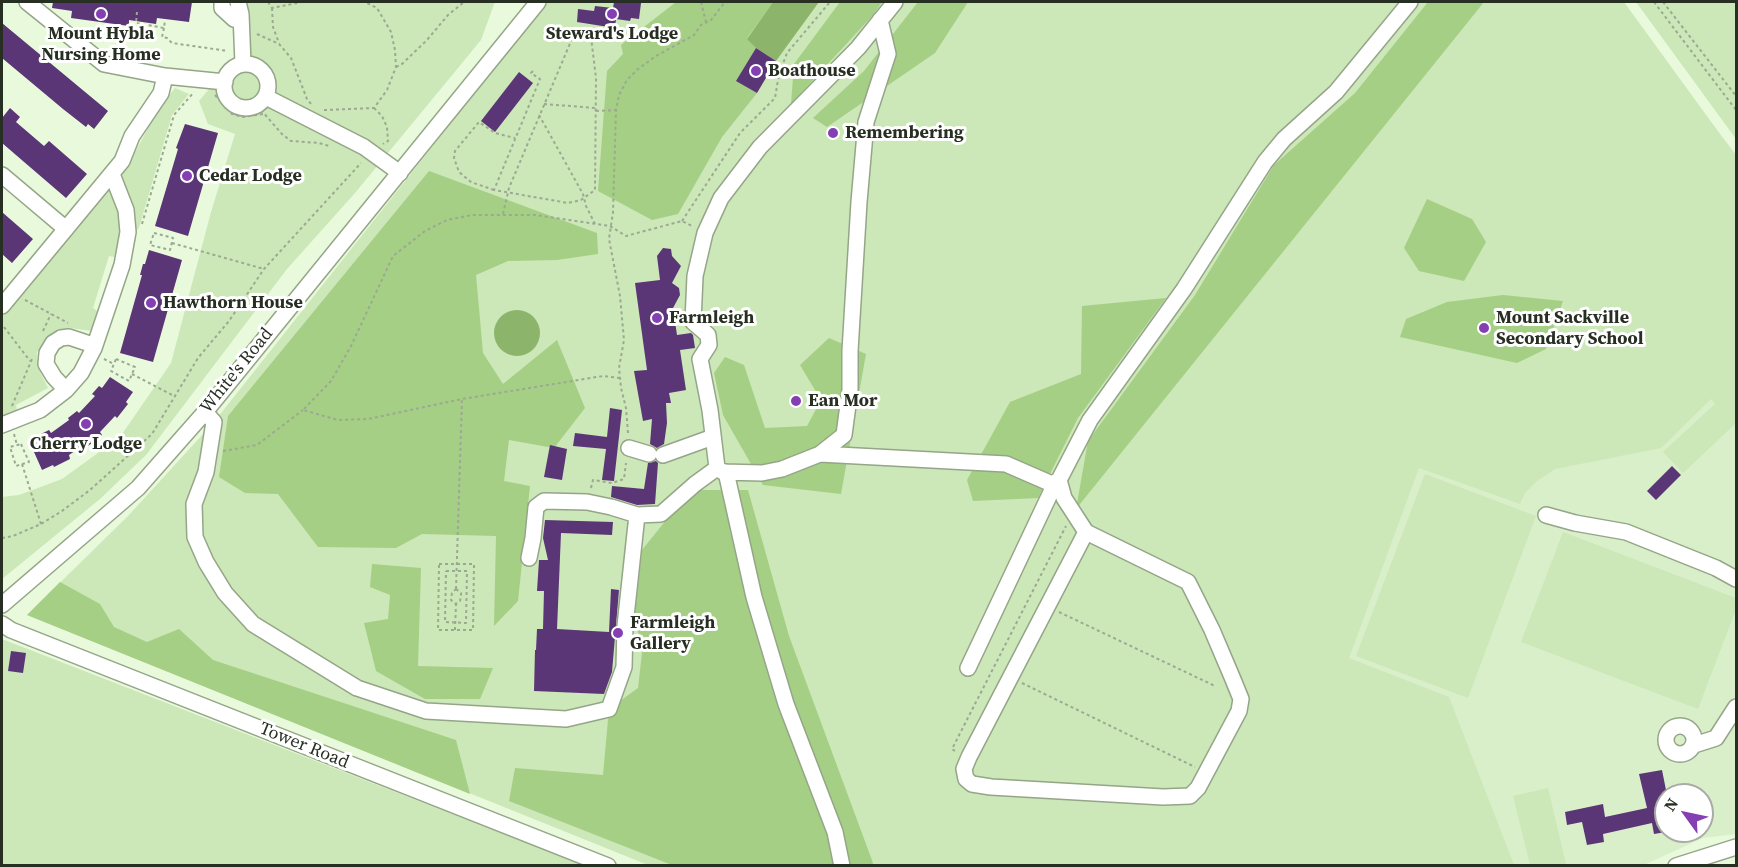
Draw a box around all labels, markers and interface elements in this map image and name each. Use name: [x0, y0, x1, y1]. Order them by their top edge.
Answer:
marker: Mount Hybla Nursing Home: [94, 7, 108, 21]
marker: Steward's Lodge: [605, 7, 619, 21]
place label: Mount Hybla Nursing Home: [41, 23, 161, 66]
place label: Steward's Lodge: [546, 23, 678, 45]
place label: Boathouse: [768, 60, 856, 82]
marker: Boathouse: [749, 64, 763, 78]
place label: Remembering: [845, 122, 964, 144]
marker: Remembering: [826, 126, 840, 140]
place label: Cedar Lodge: [199, 165, 302, 187]
marker: Cedar Lodge: [180, 169, 194, 183]
place label: Hawthorn House: [163, 292, 303, 314]
marker: Hawthorn House: [144, 296, 158, 310]
place label: Farmleigh: [669, 307, 754, 329]
place label: Mount Sackville Secondary School: [1496, 307, 1644, 350]
marker: Farmleigh: [650, 311, 664, 325]
marker: Mount Sackville Secondary School: [1477, 321, 1491, 335]
street label: White's Road: [196, 324, 278, 418]
place label: Ean Mor: [808, 390, 877, 412]
marker: Ean Mor: [789, 394, 803, 408]
marker: Cherry Lodge: [79, 417, 93, 431]
place label: Cherry Lodge: [30, 433, 142, 455]
place label: Farmleigh Gallery: [630, 612, 715, 654]
marker: Farmleigh Gallery: [611, 626, 625, 640]
street label: Tower Road: [256, 718, 352, 774]
north arrow: [1654, 783, 1714, 843]
text: N: [1658, 793, 1683, 815]

